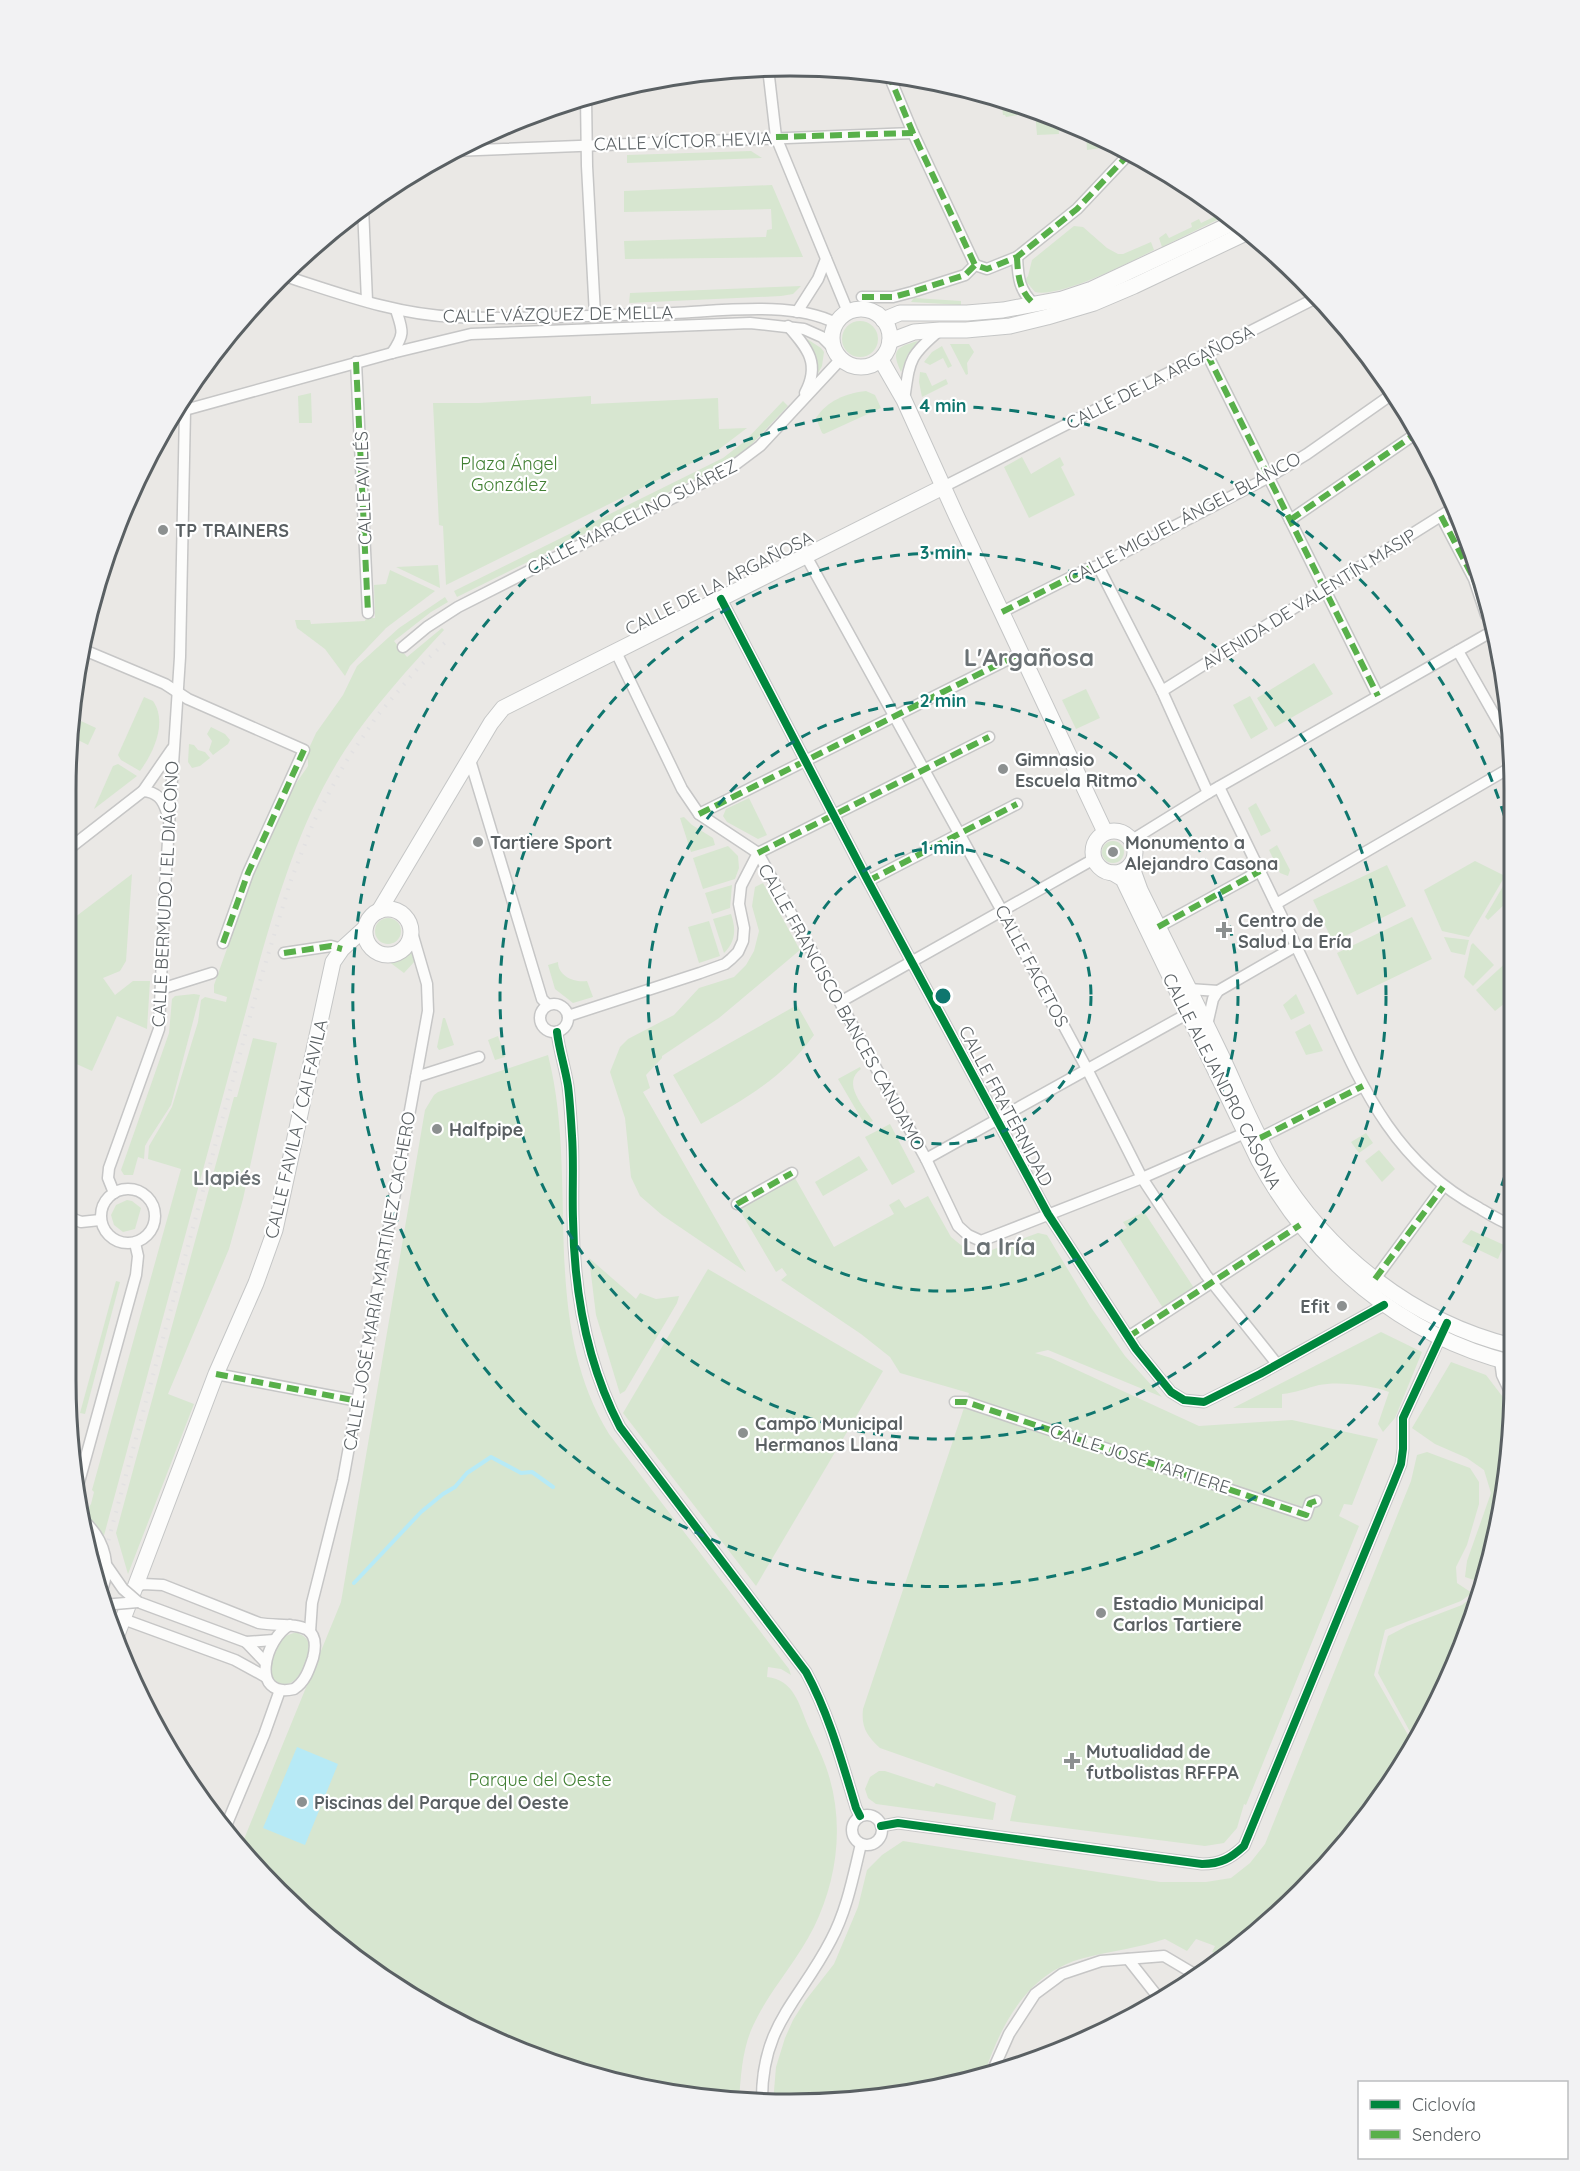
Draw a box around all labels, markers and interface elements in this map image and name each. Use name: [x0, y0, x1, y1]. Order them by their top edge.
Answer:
street label: CALLE VÍCTOR HEVIA: [593, 126, 773, 156]
street label: CALLE VÁZQUEZ DE MELLA: [443, 300, 674, 328]
street label: CALLE DE LA ARGAÑOSA: [1062, 319, 1258, 435]
text: 4 min: [919, 394, 967, 417]
street label: CALLE AVILÉS: [350, 431, 376, 545]
street label: CALLE MIGUEL ÁNGEL BLANCO: [1064, 447, 1304, 589]
park label: Plaza Ángel González: [460, 452, 558, 496]
street label: CALLE MARCELINO SUÁREZ: [523, 454, 741, 580]
place label: TP TRAINERS: [175, 519, 289, 542]
marker: TP TRAINERS: [156, 523, 170, 537]
street label: AVENIDA DE VALENTÍN MASIP: [1198, 523, 1420, 675]
street label: CALLE DE LA ARGAÑOSA: [621, 525, 817, 641]
text: 3 min: [920, 541, 966, 564]
district label: L'Argañosa: [964, 642, 1094, 672]
text: 2 min: [920, 689, 966, 712]
place label: Gimnasio Escuela Ritmo: [1015, 748, 1138, 792]
street label: CALLE BERMUDO I EL DIÁCONO: [147, 760, 183, 1028]
marker: Gimnasio Escuela Ritmo: [996, 762, 1010, 776]
place label: Tartiere Sport: [490, 831, 612, 854]
place label: Monumento a Alejandro Casona: [1125, 831, 1278, 875]
marker: Tartiere Sport: [471, 835, 485, 849]
text: 1 min: [921, 836, 965, 859]
marker: Monumento a Alejandro Casona: [1106, 845, 1120, 859]
street label: CALLE FRANCISCO BANCES CANDAMO: [753, 859, 931, 1155]
street label: CALLE FACETOS: [990, 901, 1074, 1031]
place label: Centro de Salud La Ería: [1238, 909, 1352, 953]
marker: Centro de Salud La Ería: [1215, 921, 1233, 939]
street label: CALLE ALEJANDRO CASONA: [1157, 969, 1287, 1193]
centre of rings: [933, 986, 953, 1006]
street label: CALLE FAVILA / CAI FAVILA: [260, 1017, 333, 1241]
street label: CALLE FRATERNIDAD: [954, 1022, 1058, 1190]
street label: CALLE JOSÉ MARÍA MARTÍNEZ CACHERO: [338, 1110, 420, 1452]
place label: Halfpipe: [449, 1118, 523, 1141]
marker: Halfpipe: [430, 1122, 444, 1136]
district label: Llapiés: [193, 1165, 261, 1190]
district label: La Iría: [962, 1231, 1036, 1261]
place label: Efit: [1300, 1295, 1330, 1318]
marker: Efit: [1335, 1299, 1349, 1313]
place label: Campo Municipal Hermanos Llana: [755, 1412, 903, 1456]
street label: CALLE JOSÉ TARTIERE: [1047, 1419, 1233, 1499]
marker: Campo Municipal Hermanos Llana: [736, 1426, 750, 1440]
place label: Estadio Municipal Carlos Tartiere: [1113, 1592, 1264, 1636]
marker: Estadio Municipal Carlos Tartiere: [1094, 1606, 1108, 1620]
place label: Mutualidad de futbolistas RFFPA: [1086, 1740, 1239, 1784]
marker: Mutualidad de futbolistas RFFPA: [1063, 1752, 1081, 1770]
park label: Parque del Oeste: [468, 1768, 612, 1791]
place label: Piscinas del Parque del Oeste: [314, 1791, 569, 1814]
marker: Piscinas del Parque del Oeste: [295, 1795, 309, 1809]
legend: [1358, 2081, 1568, 2159]
text: Ciclovía: [1412, 2093, 1476, 2116]
text: Sendero: [1412, 2123, 1481, 2146]

